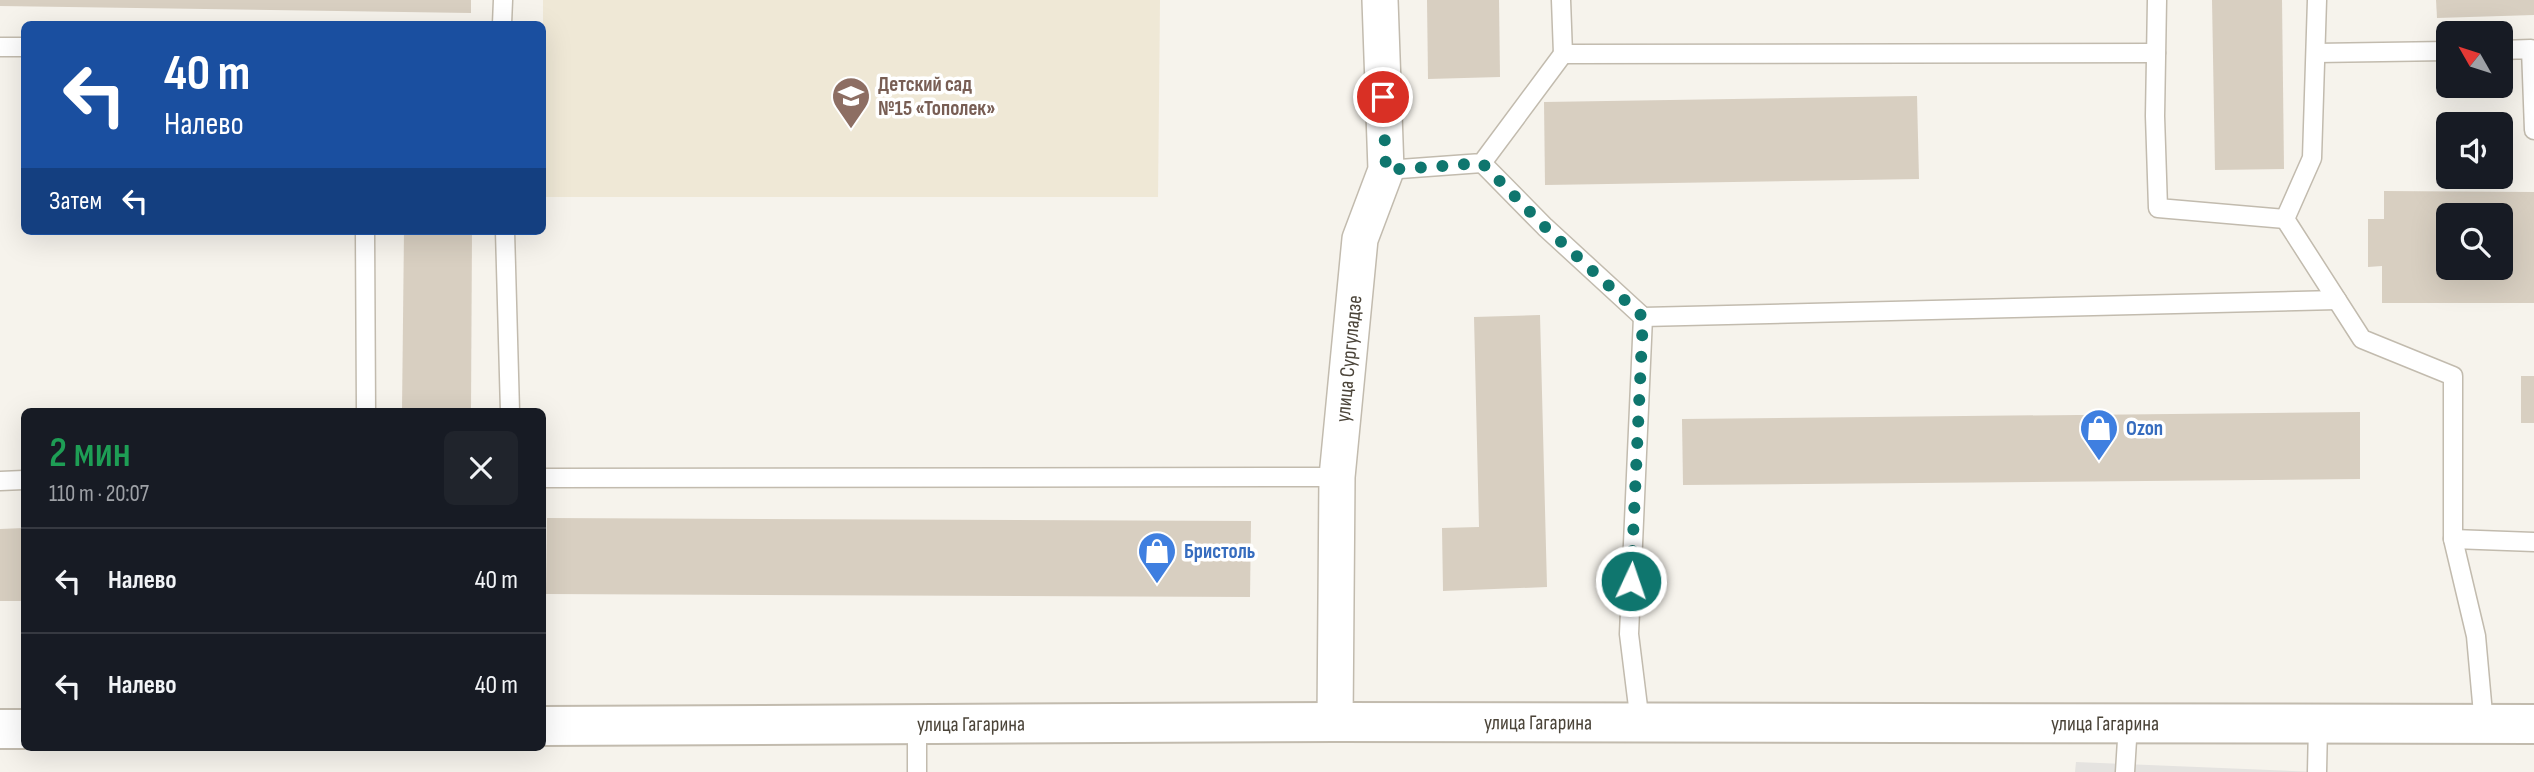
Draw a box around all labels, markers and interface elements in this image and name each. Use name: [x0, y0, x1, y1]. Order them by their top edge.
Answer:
north arrow: [2436, 21, 2513, 98]
map controls: [2436, 21, 2513, 280]
text: 40 m: [164, 45, 250, 104]
icon: left: [49, 49, 140, 140]
pin: [1353, 67, 1413, 127]
place label: Детский сад №15 «Тополек»: [878, 72, 995, 121]
school or university icon: Детский сад №15 «Тополек»: [830, 75, 872, 130]
icon: arrive: [1364, 78, 1402, 116]
text: Налево: [164, 105, 244, 144]
button: sound: [2436, 112, 2513, 189]
icon: left: [116, 182, 154, 220]
text: Затем: [49, 186, 102, 217]
button: search: [2436, 203, 2513, 280]
street label: улица Сургуладзе: [1330, 294, 1367, 423]
shop icon: Ozon: [2078, 407, 2120, 462]
place label: Ozon: [2126, 416, 2163, 441]
text: 2 мин: [49, 428, 131, 479]
button: close: [444, 431, 518, 505]
text: 110 m · 20:07: [49, 480, 149, 508]
shop icon: Бристоль: [1136, 530, 1178, 585]
place label: Бристоль: [1184, 539, 1255, 564]
position arrow: [1594, 544, 1668, 618]
icon: left: [49, 562, 87, 600]
text: Налево: [108, 565, 177, 596]
text: 40 m: [475, 565, 518, 596]
icon: left: [49, 667, 87, 705]
text: Налево: [108, 670, 177, 701]
text: 40 m: [475, 670, 518, 701]
street label: улица Гагарина: [1484, 710, 1592, 735]
street label: улица Гагарина: [917, 711, 1025, 737]
street label: улица Гагарина: [2051, 711, 2159, 736]

